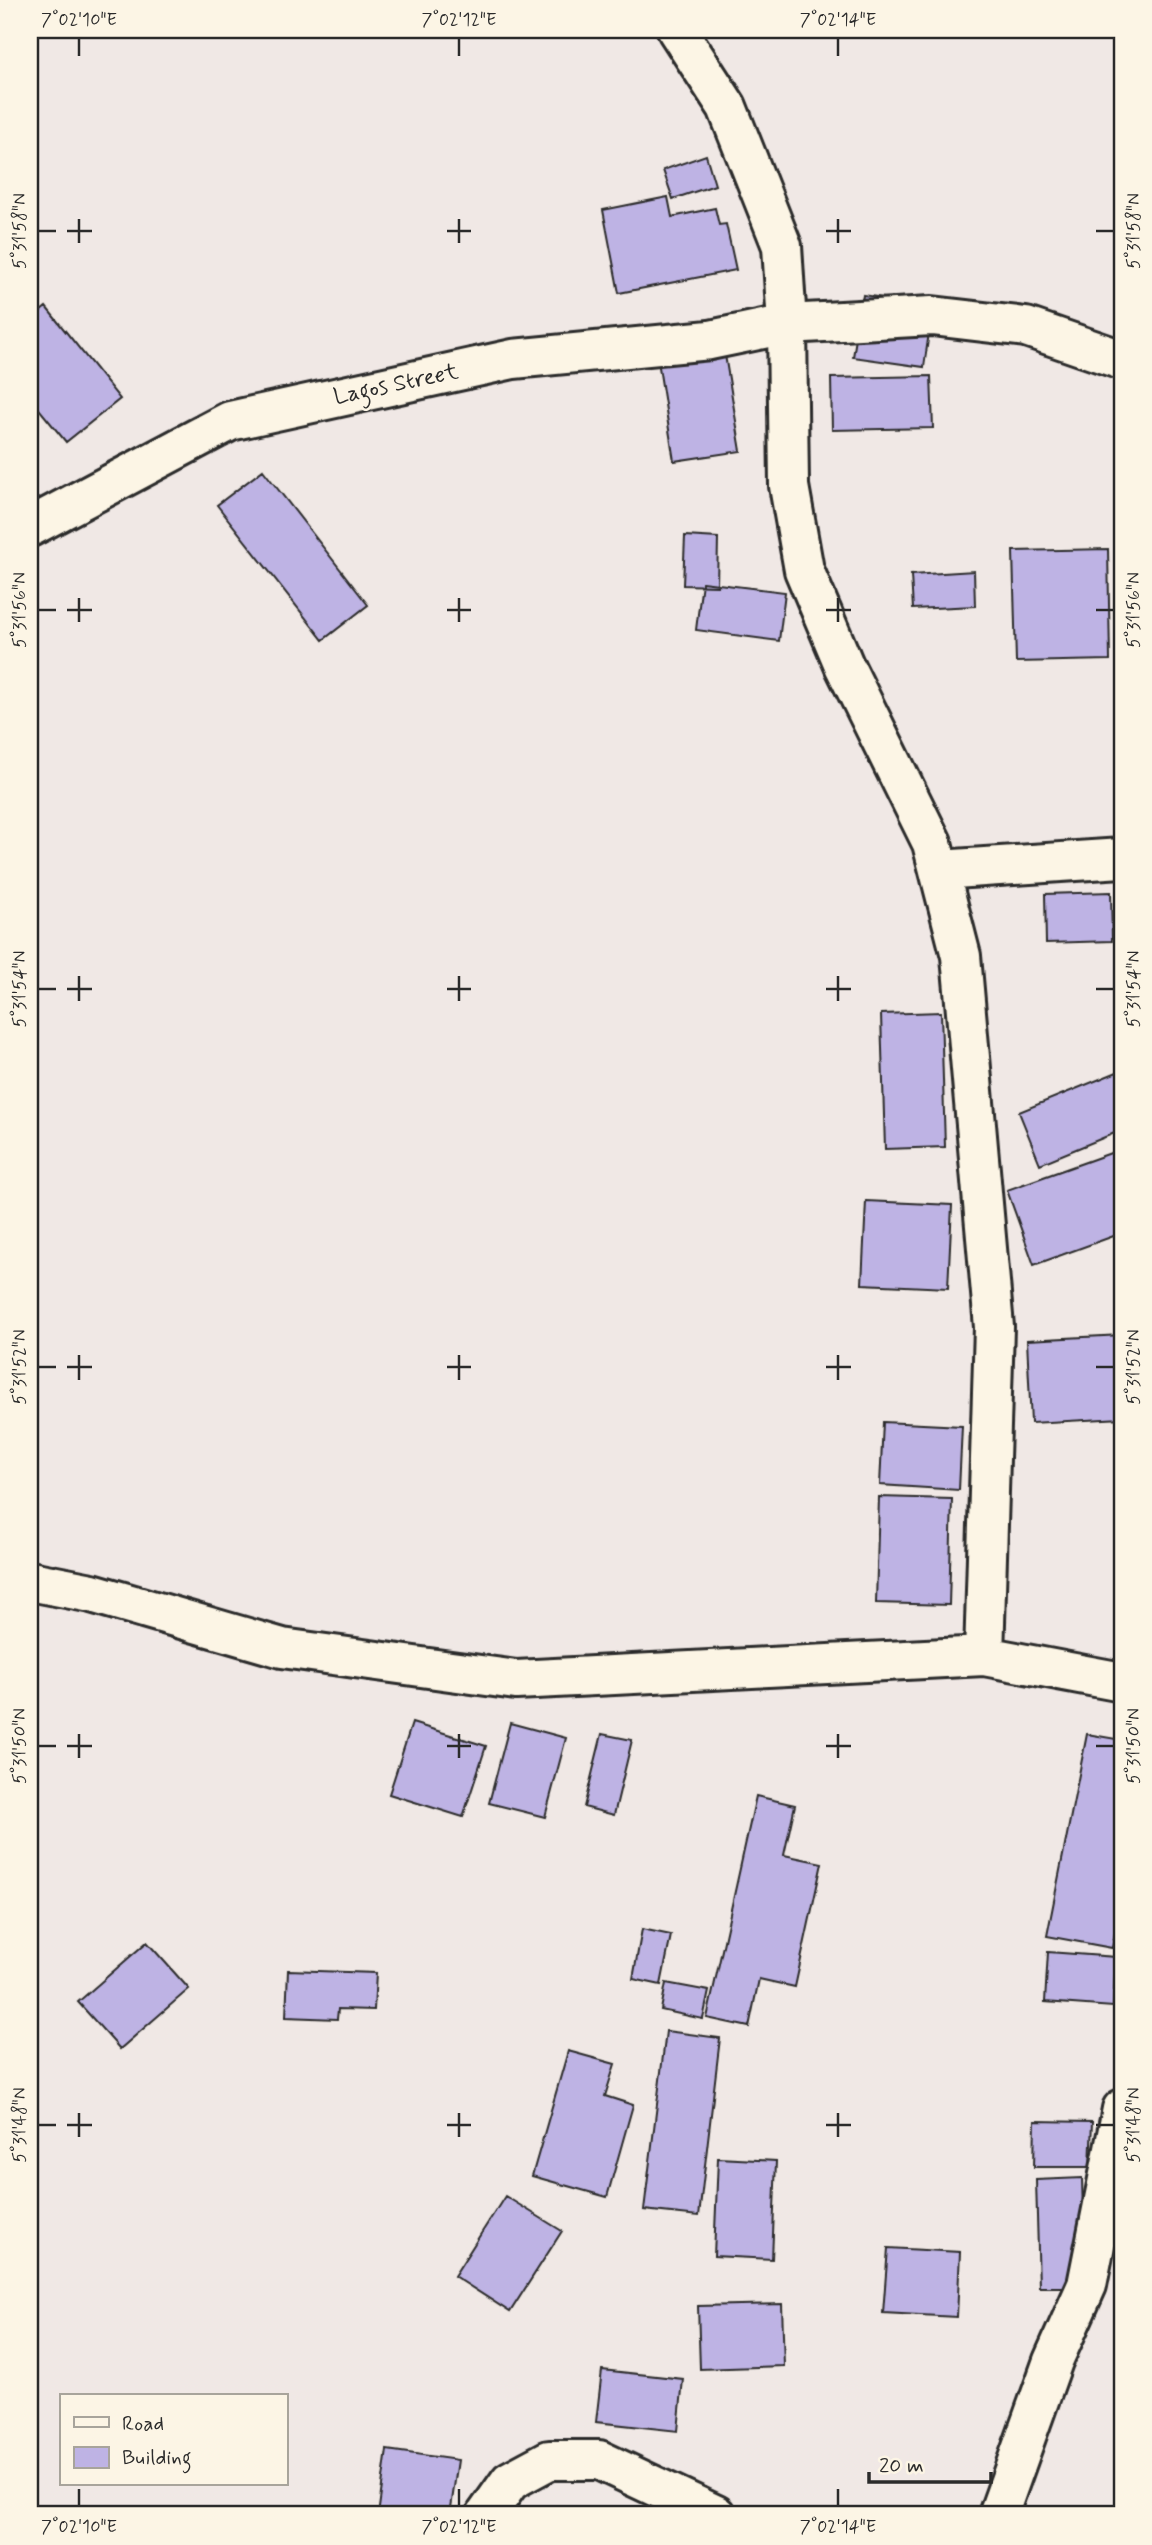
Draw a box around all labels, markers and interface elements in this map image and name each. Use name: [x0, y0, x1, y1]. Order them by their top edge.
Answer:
text: 7°02'10"E: [41, 8, 117, 32]
text: 7°02'12"E: [421, 8, 497, 32]
text: 7°02'14"E: [800, 8, 876, 32]
text: 5°31'58"N: [8, 193, 32, 269]
text: 5°31'58"N: [1122, 193, 1146, 269]
street label: Lagos Street: [331, 357, 462, 415]
text: 5°31'56"N: [8, 572, 32, 648]
text: 5°31'56"N: [1122, 572, 1146, 648]
text: 5°31'54"N: [8, 951, 32, 1027]
text: 5°31'54"N: [1122, 951, 1146, 1027]
text: 5°31'52"N: [8, 1329, 32, 1405]
text: 5°31'52"N: [1122, 1329, 1146, 1405]
text: 5°31'50"N: [8, 1708, 32, 1784]
text: 5°31'50"N: [1122, 1708, 1146, 1784]
text: 5°31'48"N: [8, 2087, 32, 2163]
text: 5°31'48"N: [1122, 2087, 1146, 2163]
legend: [60, 2394, 287, 2486]
text: Road: [122, 2410, 164, 2438]
scale bar: [869, 2440, 991, 2484]
text: Building: [122, 2444, 192, 2474]
text: 20 m: [879, 2452, 924, 2480]
text: 7°02'10"E: [41, 2515, 117, 2539]
text: 7°02'12"E: [421, 2515, 497, 2539]
text: 7°02'14"E: [800, 2515, 876, 2539]

